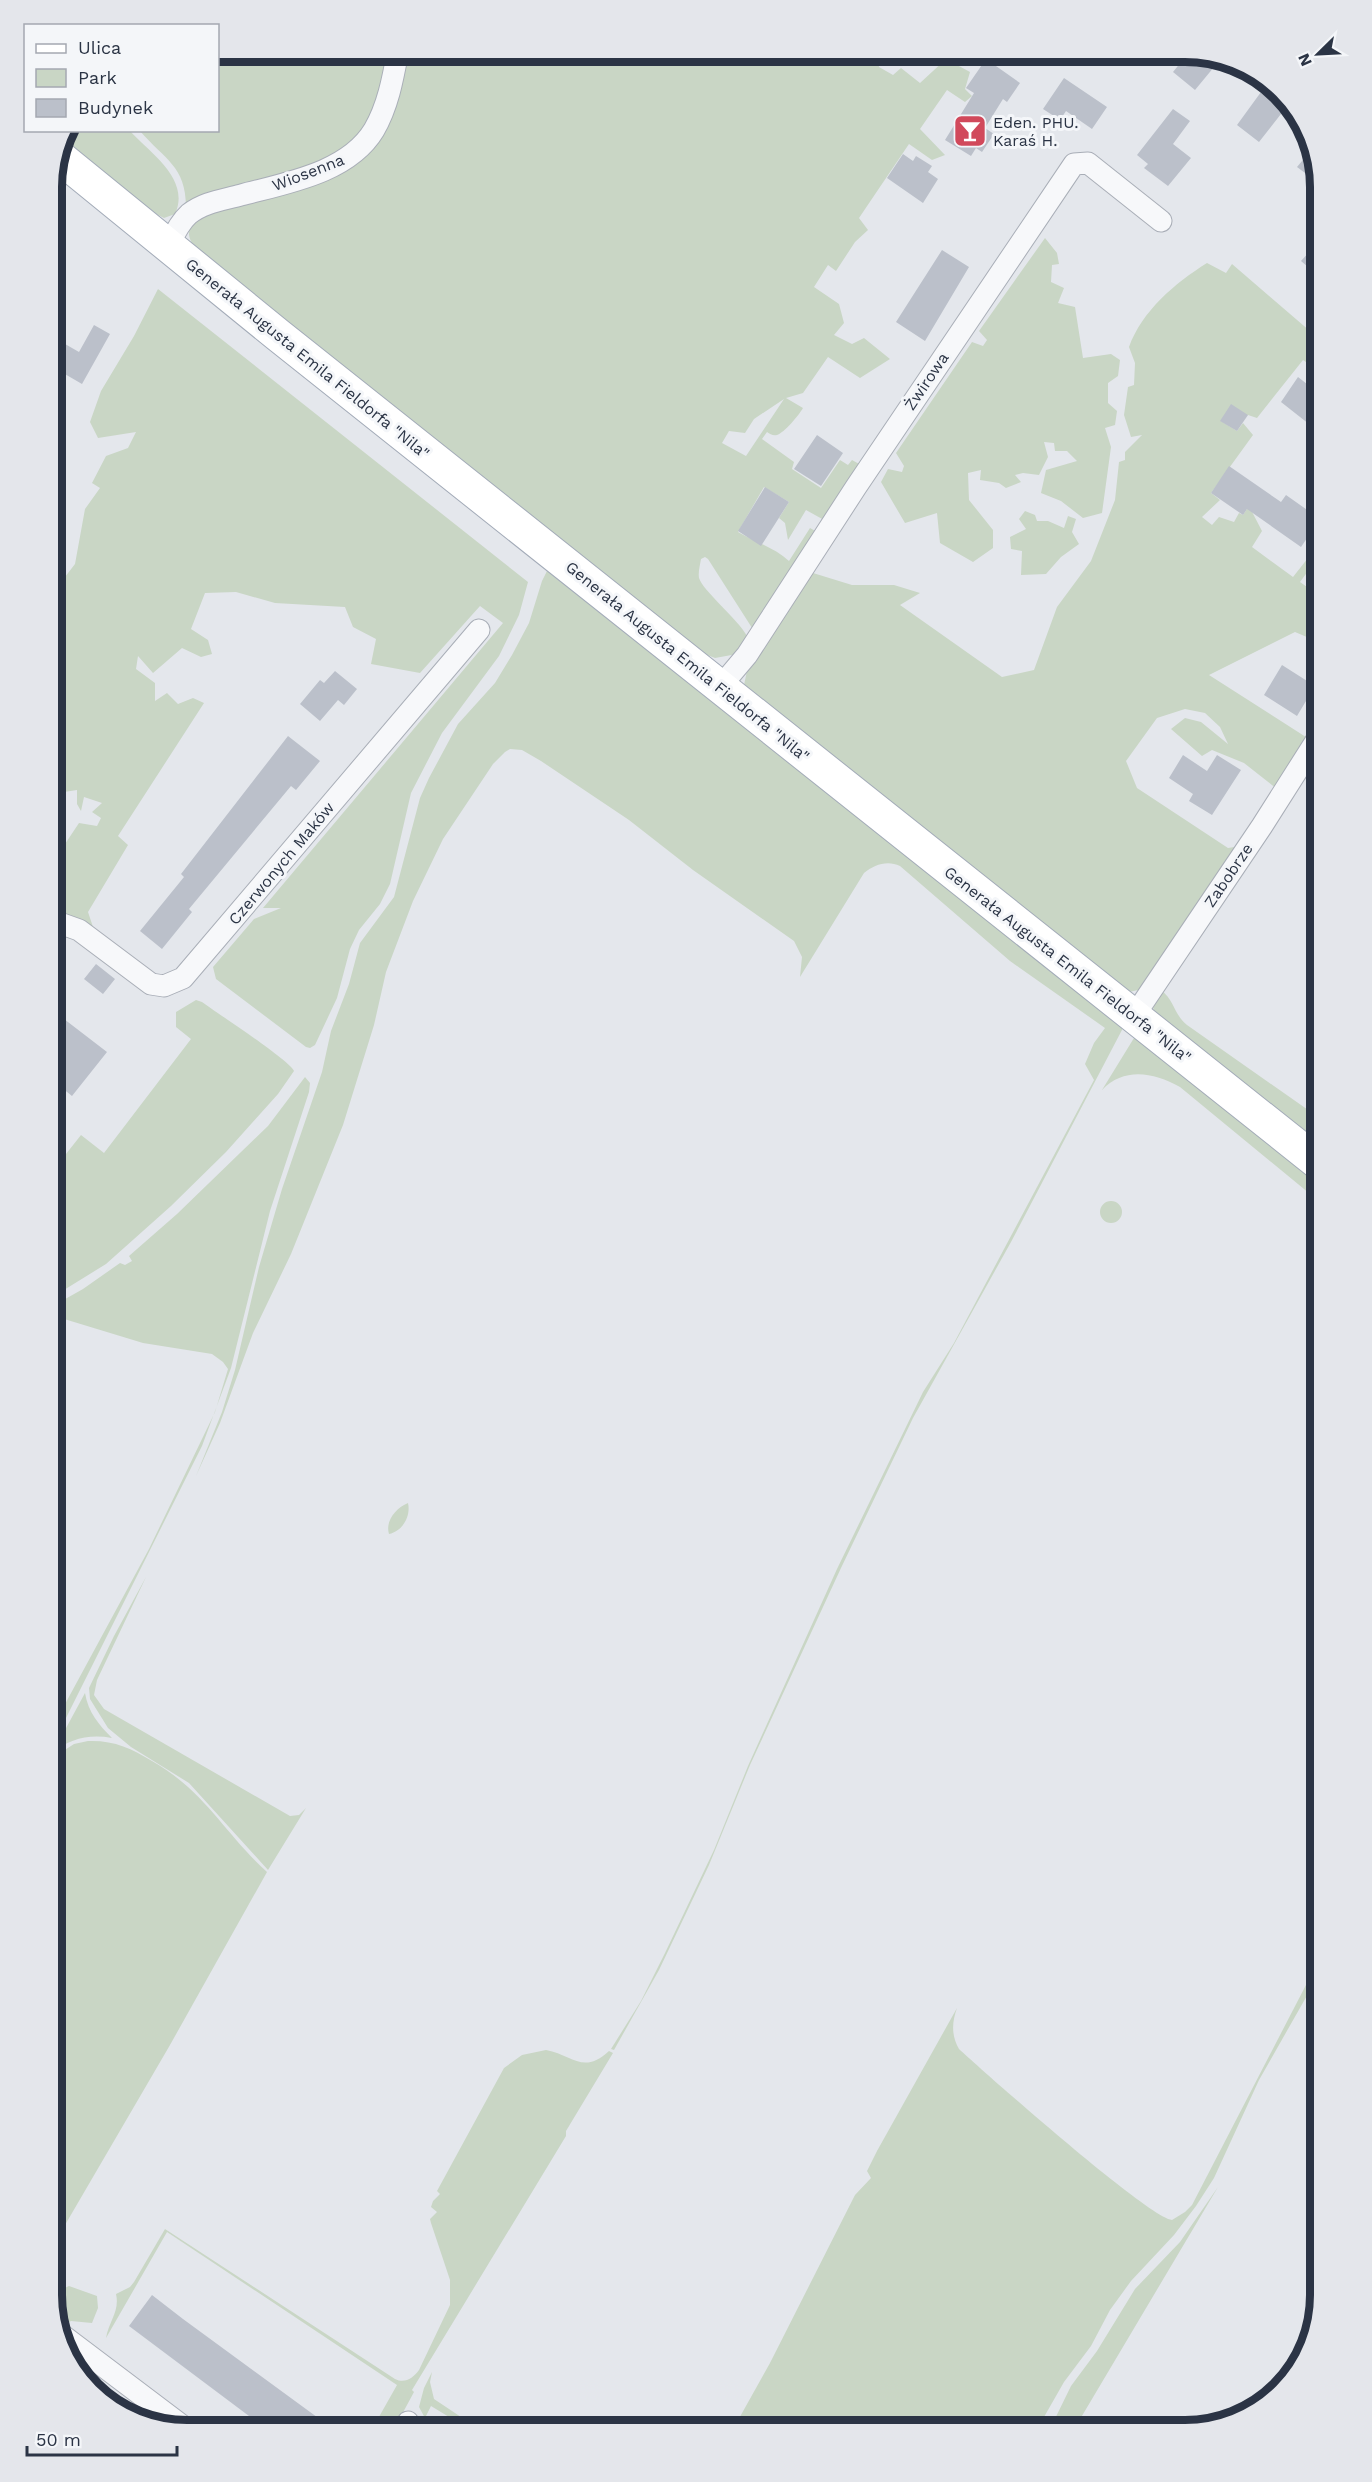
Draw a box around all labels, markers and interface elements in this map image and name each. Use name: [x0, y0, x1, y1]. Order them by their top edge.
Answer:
legend: [24, 24, 219, 132]
north arrow: [1288, 24, 1348, 84]
text: Ulica: [78, 37, 121, 58]
text: N: [1294, 51, 1316, 69]
text: Park: [78, 67, 117, 88]
text: Budynek: [78, 97, 153, 118]
bar icon: Eden. PHU. Karaś H.: [952, 113, 988, 149]
place label: Eden. PHU. Karaś H.: [993, 113, 1079, 150]
street label: Wiosenna: [269, 150, 347, 195]
street label: Generała Augusta Emila Fieldorfa "Nila": [182, 254, 433, 463]
street label: Żwirowa: [900, 349, 953, 414]
street label: Generała Augusta Emila Fieldorfa "Nila": [562, 557, 813, 766]
street label: Czerwonych Maków: [225, 798, 338, 929]
street label: Zabobrze: [1200, 840, 1257, 911]
street label: Generała Augusta Emila Fieldorfa "Nila": [941, 862, 1195, 1067]
scale bar: [27, 2419, 177, 2457]
text: 50 m: [36, 2429, 81, 2450]

